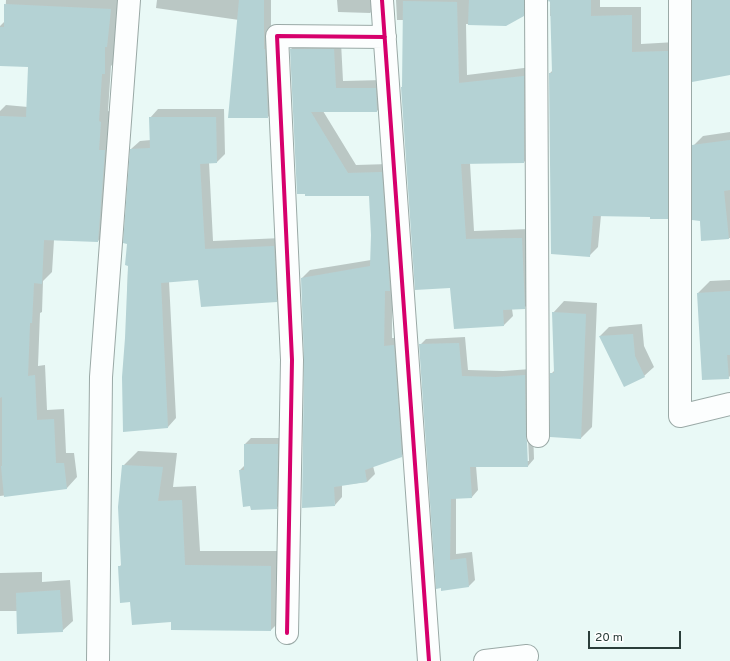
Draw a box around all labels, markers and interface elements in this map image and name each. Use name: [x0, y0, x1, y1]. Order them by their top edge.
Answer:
scale bar: [590, 623, 683, 649]
text: 20 m: [595, 630, 623, 646]

